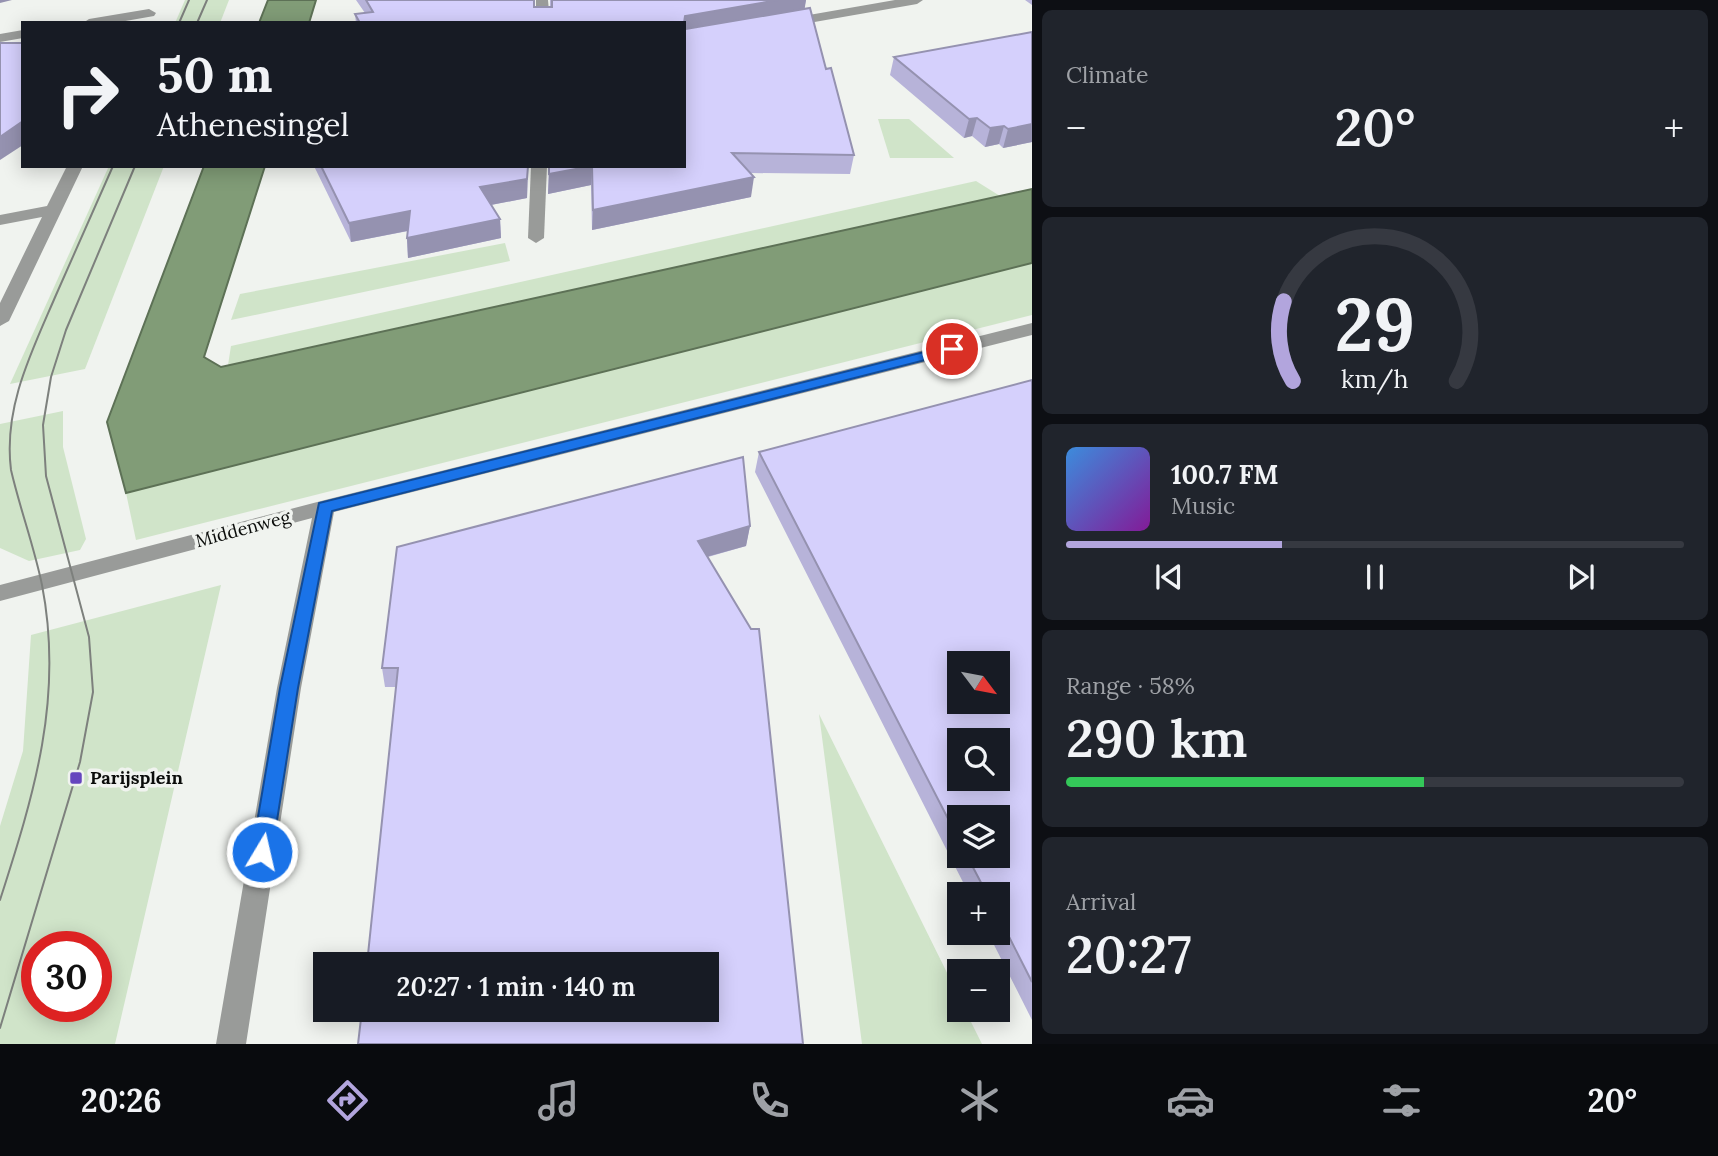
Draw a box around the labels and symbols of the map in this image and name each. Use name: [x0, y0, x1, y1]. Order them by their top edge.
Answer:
pin: [922, 319, 982, 379]
street label: Middenweg: [193, 505, 294, 552]
north arrow: [947, 651, 1010, 714]
place label: Parijsplein: [90, 766, 183, 789]
marker: Parijsplein: [68, 770, 84, 786]
position arrow: [225, 815, 299, 889]
speed limit sign: 30: [21, 931, 112, 1022]

